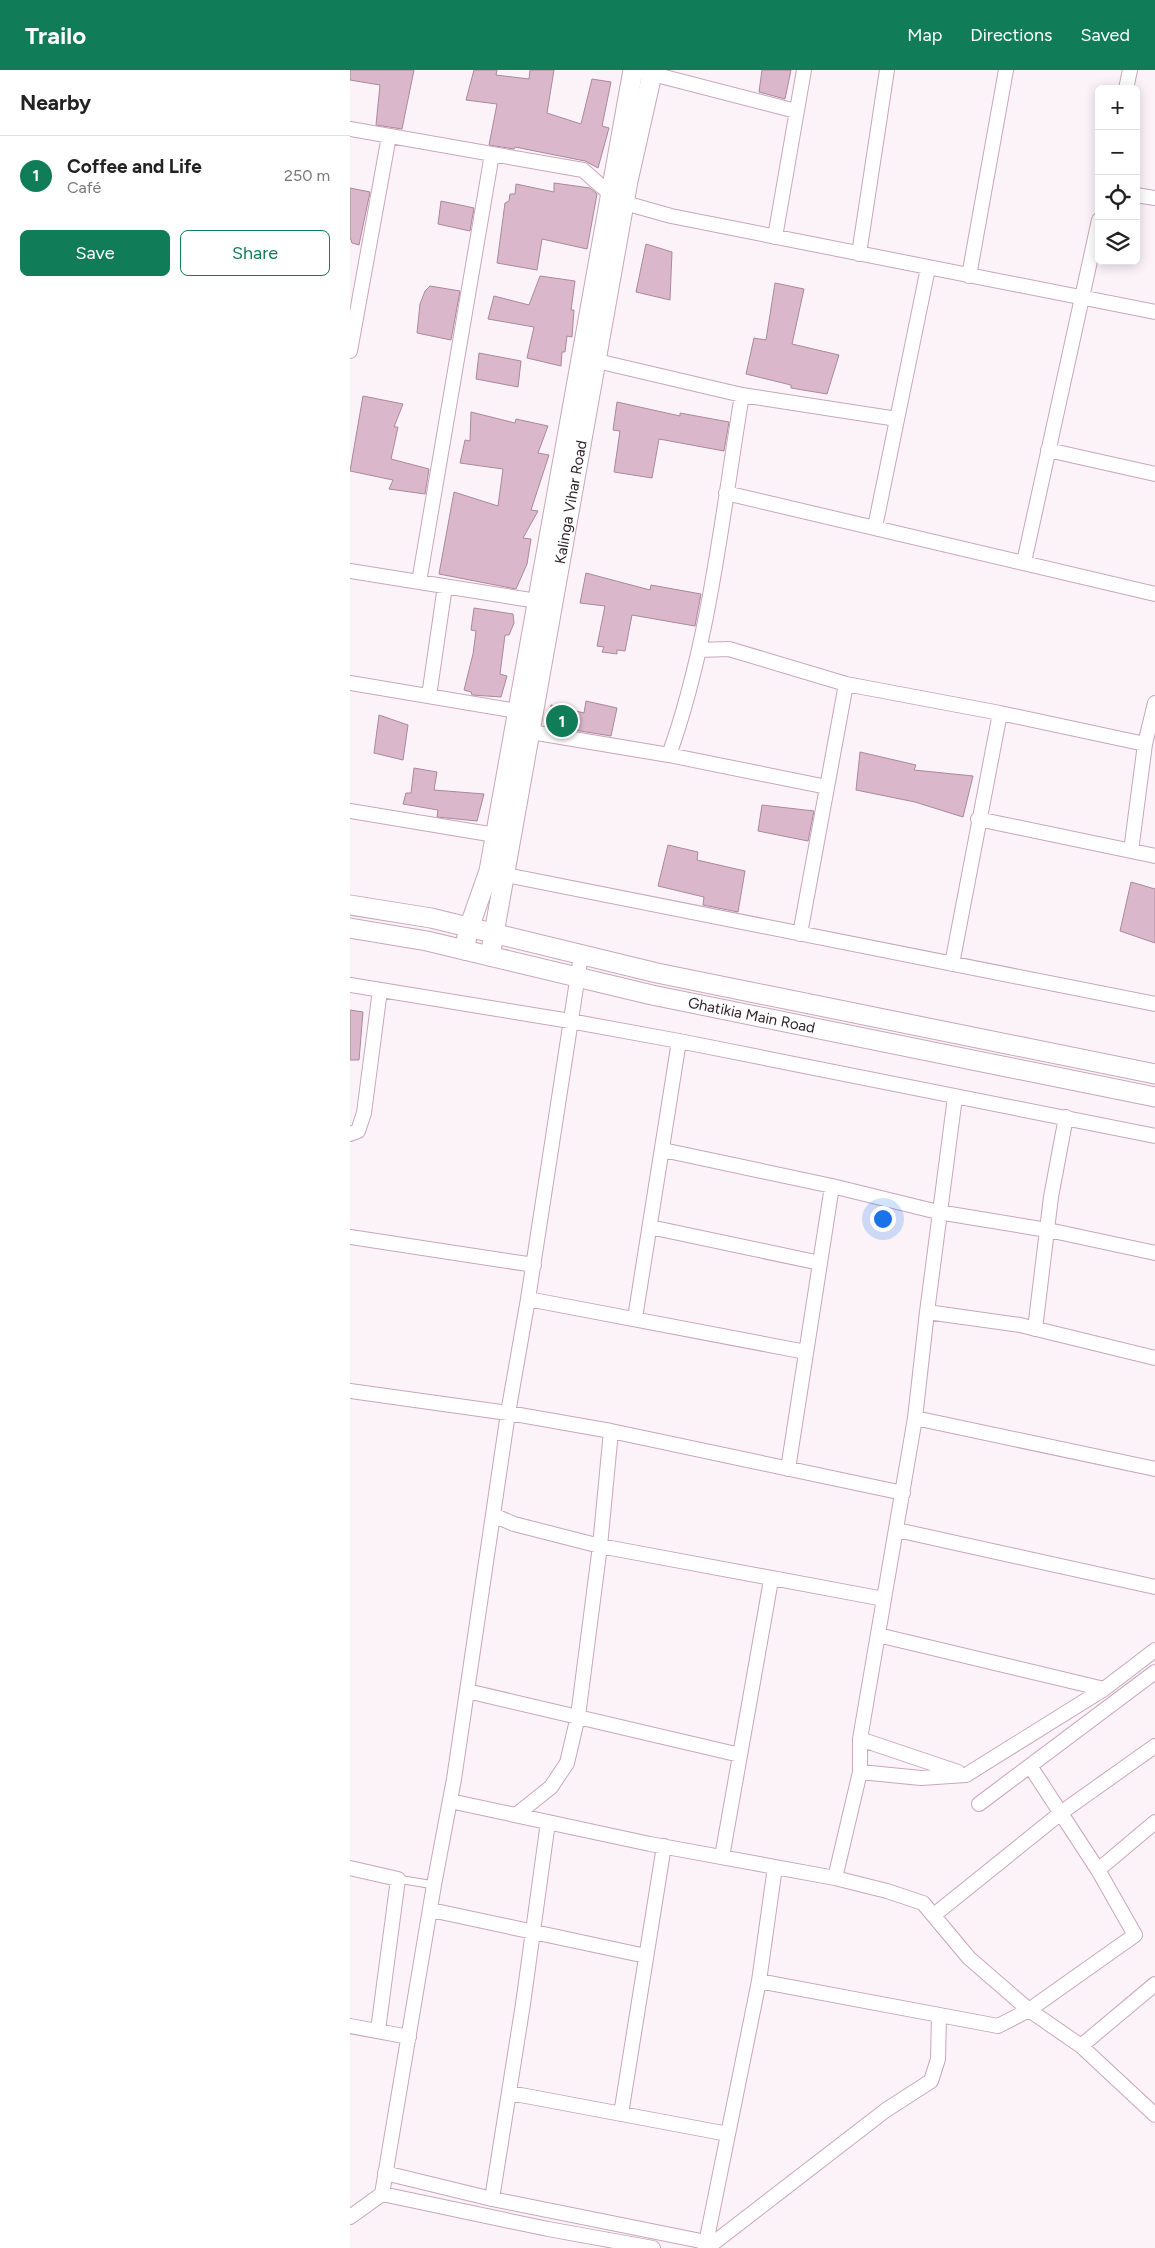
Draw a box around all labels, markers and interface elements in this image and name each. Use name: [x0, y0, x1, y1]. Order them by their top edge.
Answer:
text: Trailo: [25, 21, 86, 50]
text: Map: [907, 24, 942, 46]
text: Directions: [970, 24, 1052, 46]
text: Saved: [1080, 24, 1130, 46]
map controls: [1095, 85, 1140, 265]
button: +: [1095, 85, 1140, 130]
text: Nearby: [20, 90, 91, 115]
button: −: [1095, 130, 1140, 175]
text: Coffee and Life: [67, 155, 202, 178]
text: 1: [33, 166, 39, 185]
text: 250 m: [284, 166, 330, 185]
button: locate: [1095, 175, 1140, 220]
text: Café: [67, 178, 101, 197]
button: layers: [1095, 220, 1140, 265]
button: Save: [20, 230, 170, 276]
button: Share: [180, 230, 330, 276]
street label: Kalinga Vihar Road: [551, 439, 591, 565]
pin: 1: [546, 702, 578, 740]
street label: Ghatikia Main Road: [686, 994, 817, 1037]
your location: [870, 1206, 896, 1232]

